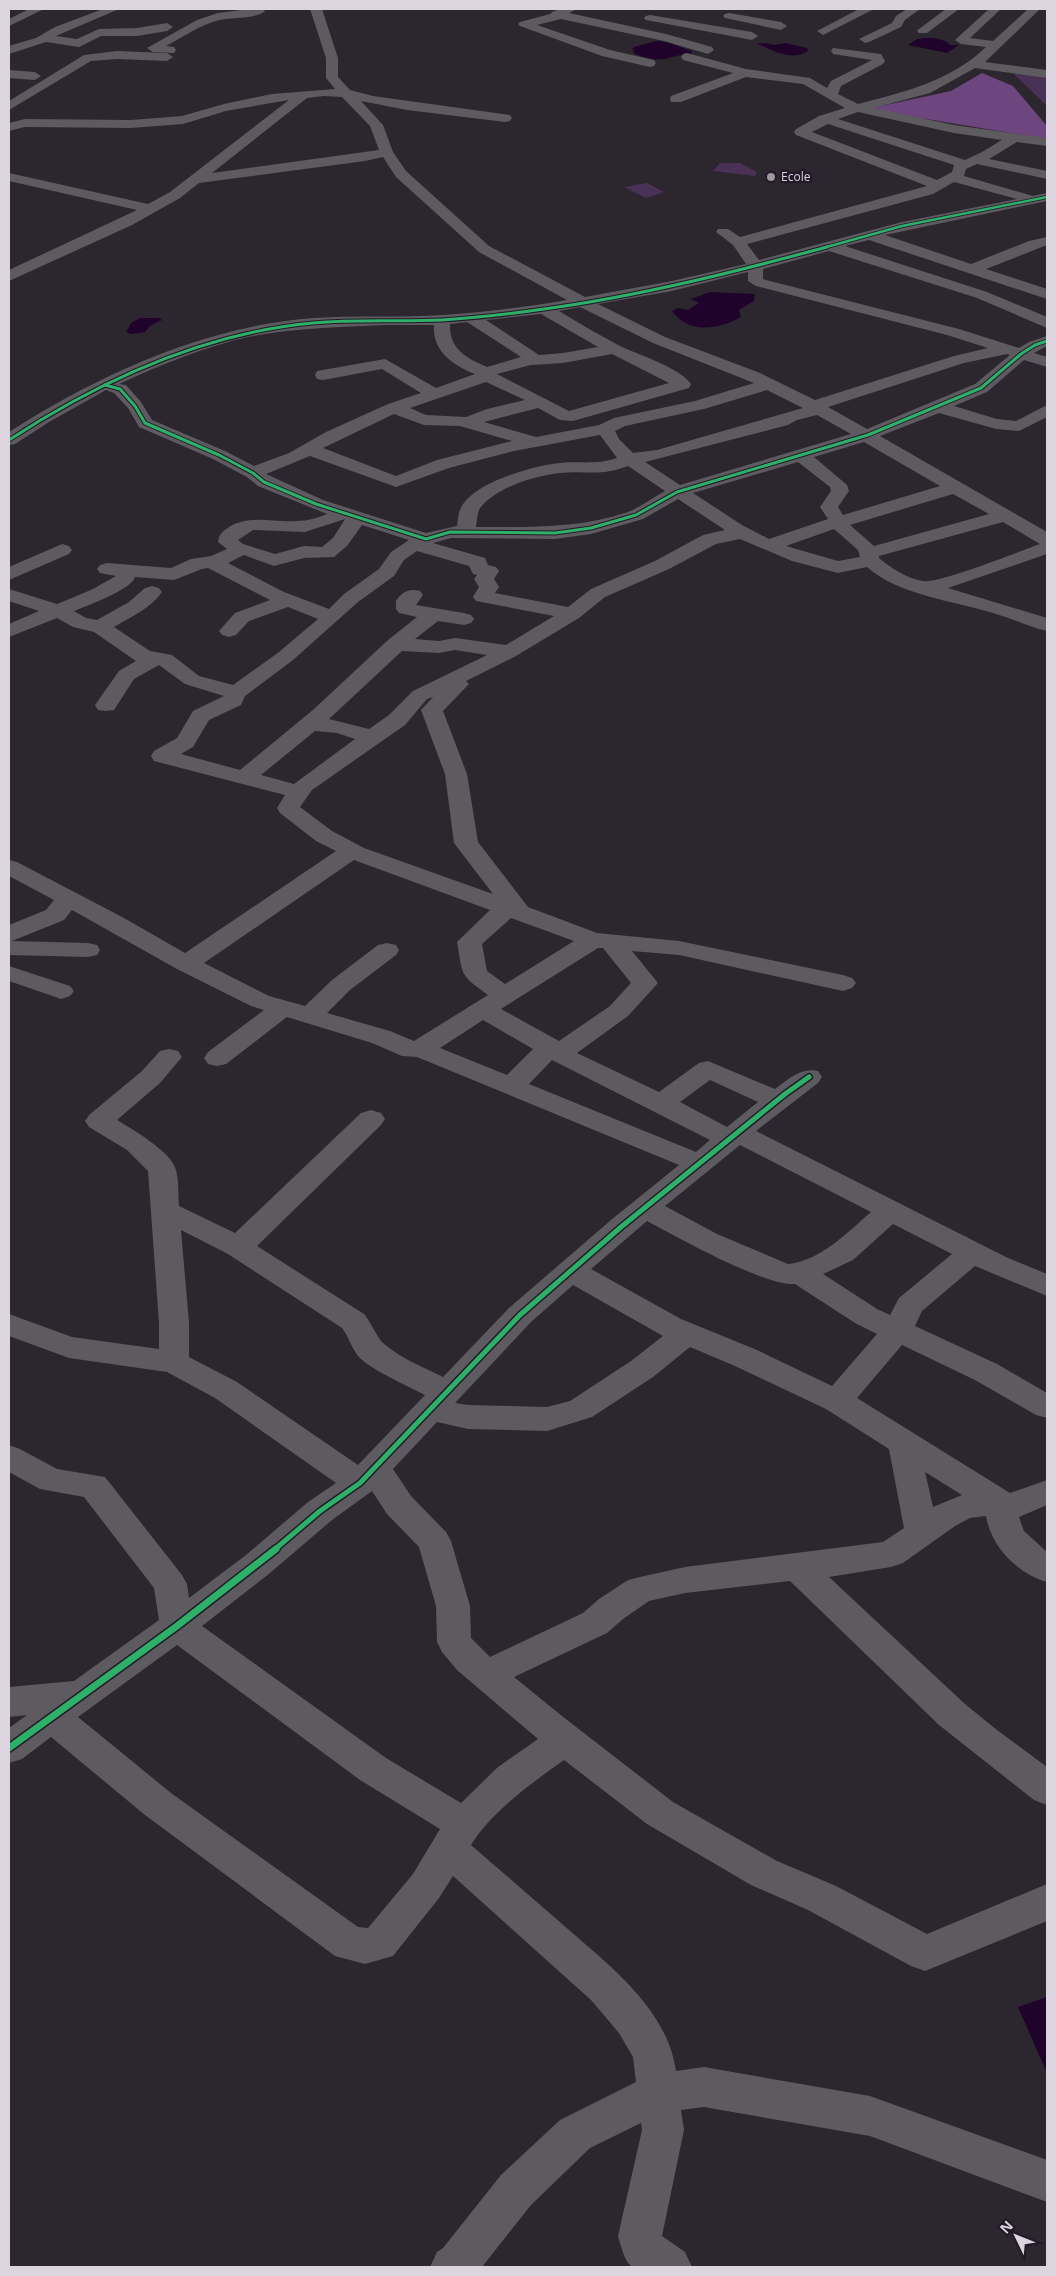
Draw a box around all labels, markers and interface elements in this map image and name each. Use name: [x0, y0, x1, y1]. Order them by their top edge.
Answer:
place label: Ecole: [781, 168, 811, 185]
marker: Ecole: [765, 171, 777, 183]
north arrow: [991, 2211, 1041, 2261]
text: N: [995, 2216, 1017, 2237]

